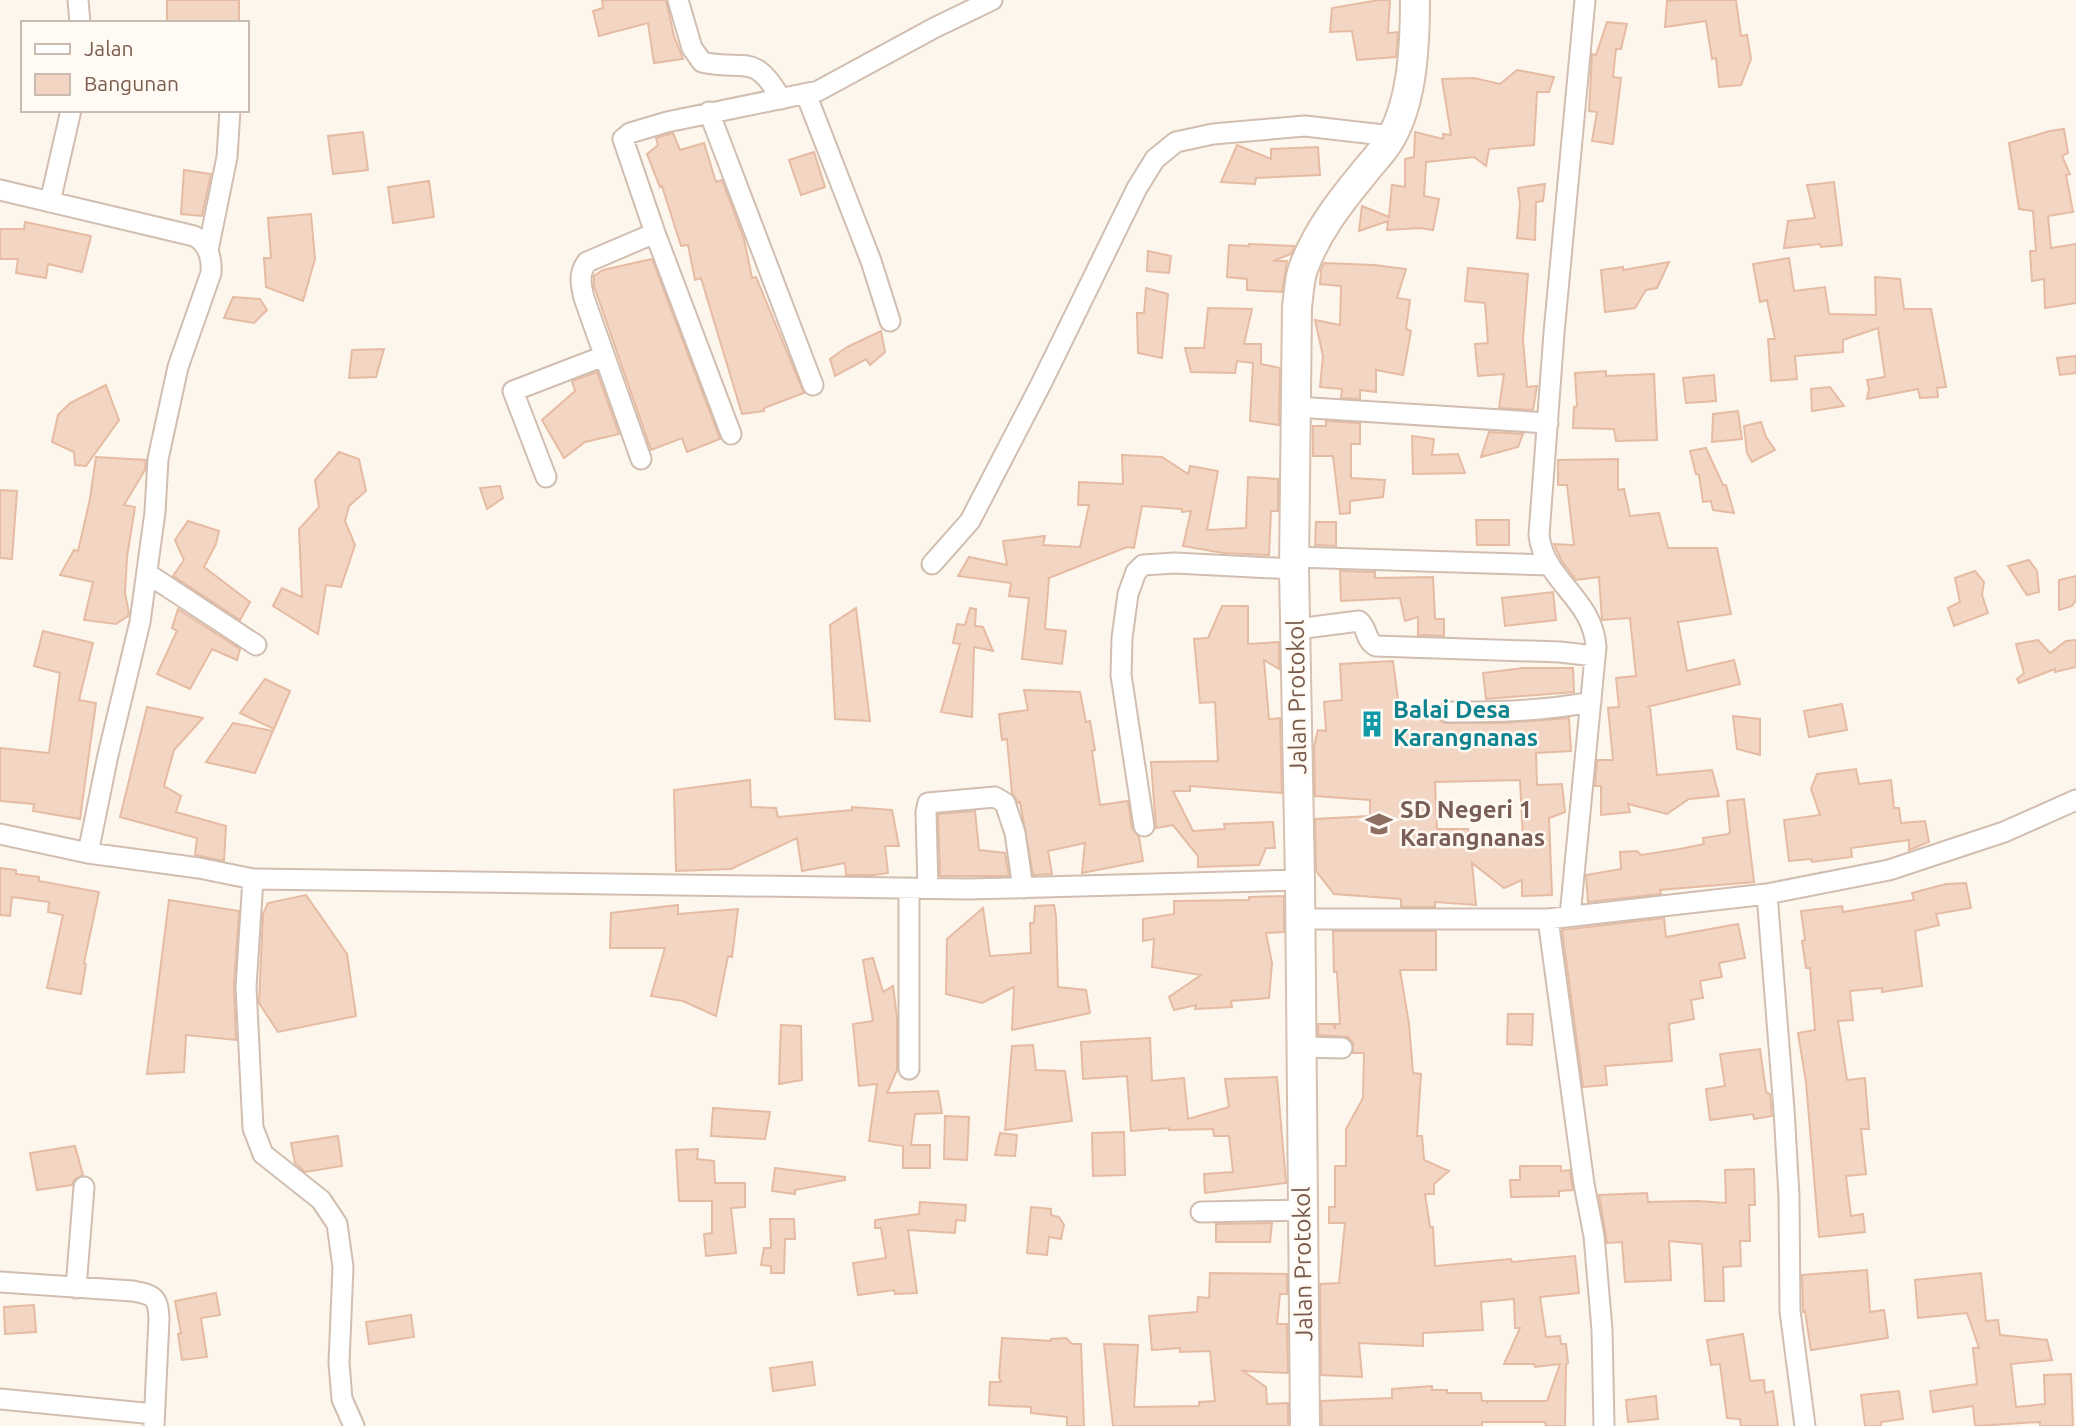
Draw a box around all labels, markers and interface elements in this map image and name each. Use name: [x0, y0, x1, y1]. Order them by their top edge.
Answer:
legend: [21, 21, 248, 112]
text: Jalan: [84, 36, 133, 60]
text: Bangunan: [84, 71, 179, 95]
street label: Jalan Protokol: [1282, 619, 1311, 775]
place label: Balai Desa Karangnanas: [1393, 696, 1538, 751]
building icon: Balai Desa Karangnanas: [1357, 709, 1387, 739]
place label: SD Negeri 1 Karangnanas: [1400, 796, 1545, 851]
school or university icon: SD Negeri 1 Karangnanas: [1364, 809, 1394, 839]
street label: Jalan Protokol: [1288, 1186, 1317, 1342]

